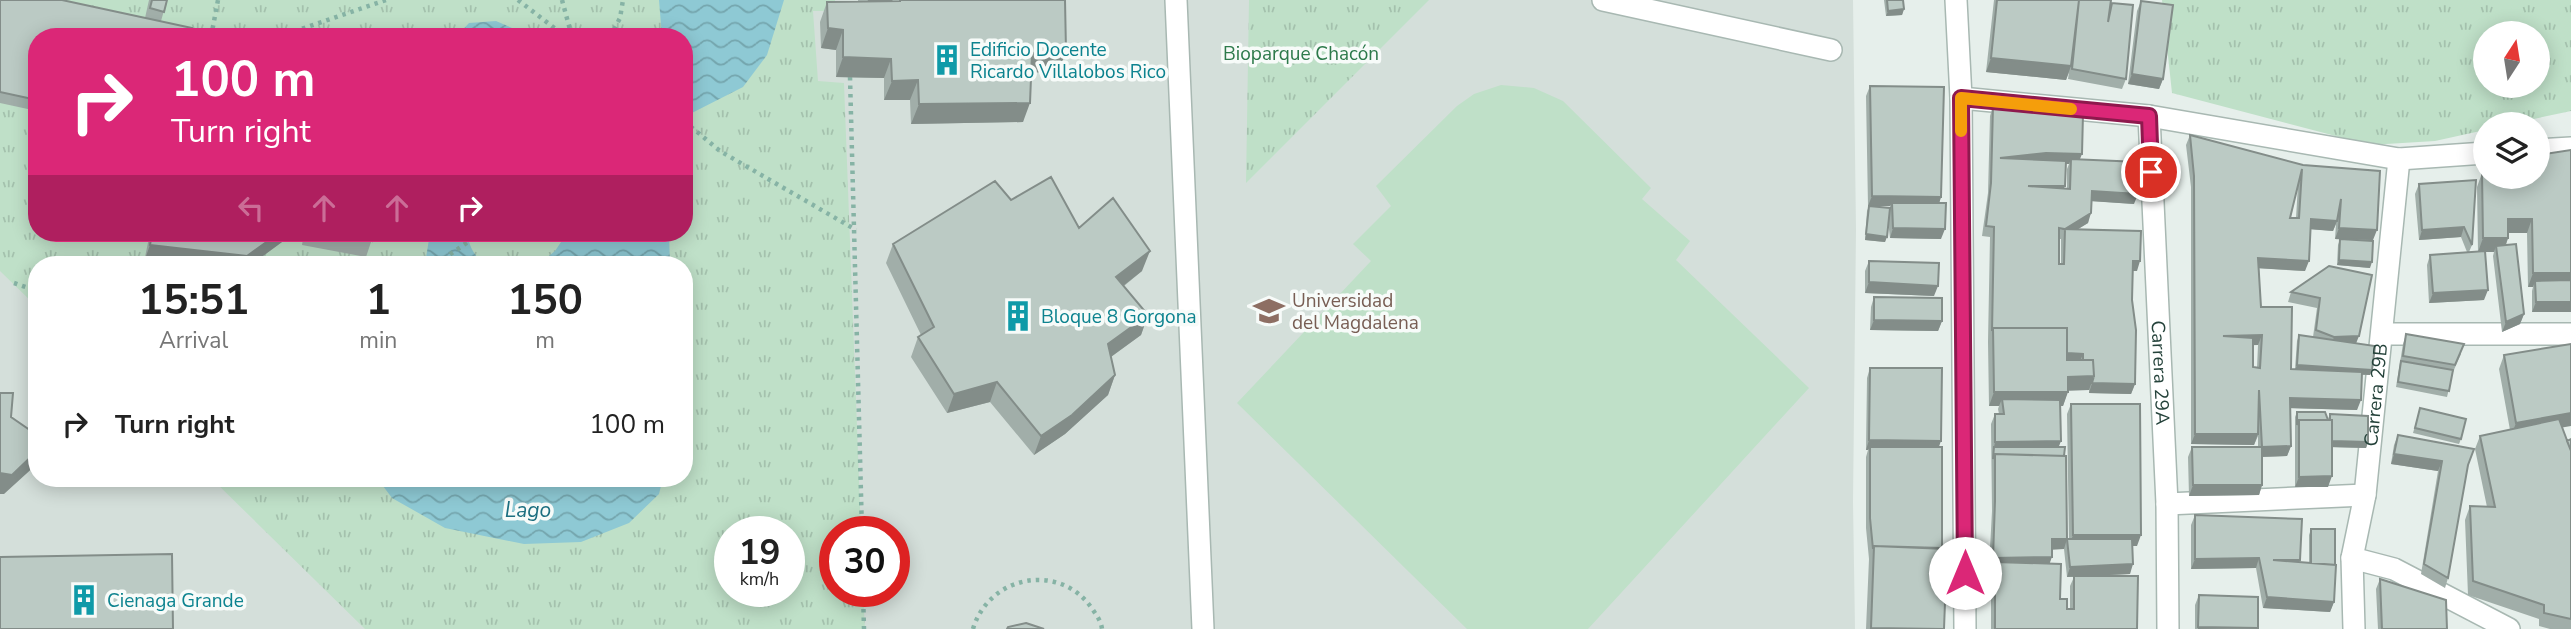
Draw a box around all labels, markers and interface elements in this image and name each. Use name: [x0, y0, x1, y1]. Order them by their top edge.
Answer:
north arrow: [2473, 21, 2550, 98]
map controls: [2473, 21, 2550, 189]
place label: Edificio Docente Ricardo Villalobos Rico: [970, 37, 1166, 85]
park label: Bioparque Chacón: [1223, 41, 1379, 67]
building icon: Edificio Docente Ricardo Villalobos Rico: [930, 43, 964, 77]
text: 100 m: [171, 46, 315, 113]
icon: right: [56, 56, 147, 147]
text: Turn right: [171, 110, 311, 153]
button: layers: [2473, 112, 2550, 189]
pin: [2121, 142, 2181, 202]
icon: arrive: [2132, 153, 2170, 191]
icon: left: [232, 189, 270, 227]
icon: ahead: [305, 189, 343, 227]
icon: ahead: [378, 189, 416, 227]
icon: right: [451, 189, 489, 227]
text: 15:51: [138, 272, 249, 329]
text: 1: [366, 272, 391, 329]
text: 150: [507, 272, 583, 329]
place label: Universidad del Magdalena: [1292, 288, 1419, 336]
school or university icon: Universidad del Magdalena: [1252, 294, 1286, 328]
building icon: Bloque 8 Gorgona: [1001, 299, 1035, 333]
place label: Bloque 8 Gorgona: [1041, 304, 1197, 330]
street label: Carrera 29A: [2145, 320, 2175, 426]
text: Arrival: [159, 325, 228, 356]
text: min: [359, 325, 397, 356]
text: m: [535, 325, 555, 356]
street label: Carrera 29B: [2358, 342, 2394, 448]
icon: right: [56, 405, 94, 443]
text: Turn right: [115, 407, 234, 442]
text: 100 m: [589, 407, 665, 442]
water label: Lago: [505, 496, 551, 524]
speed limit sign: 30: [819, 516, 910, 607]
text: 19: [738, 529, 781, 576]
position arrow: [1928, 536, 2002, 610]
text: km/h: [740, 567, 779, 591]
building icon: Cienaga Grande: [67, 583, 101, 617]
place label: Cienaga Grande: [107, 588, 244, 614]

